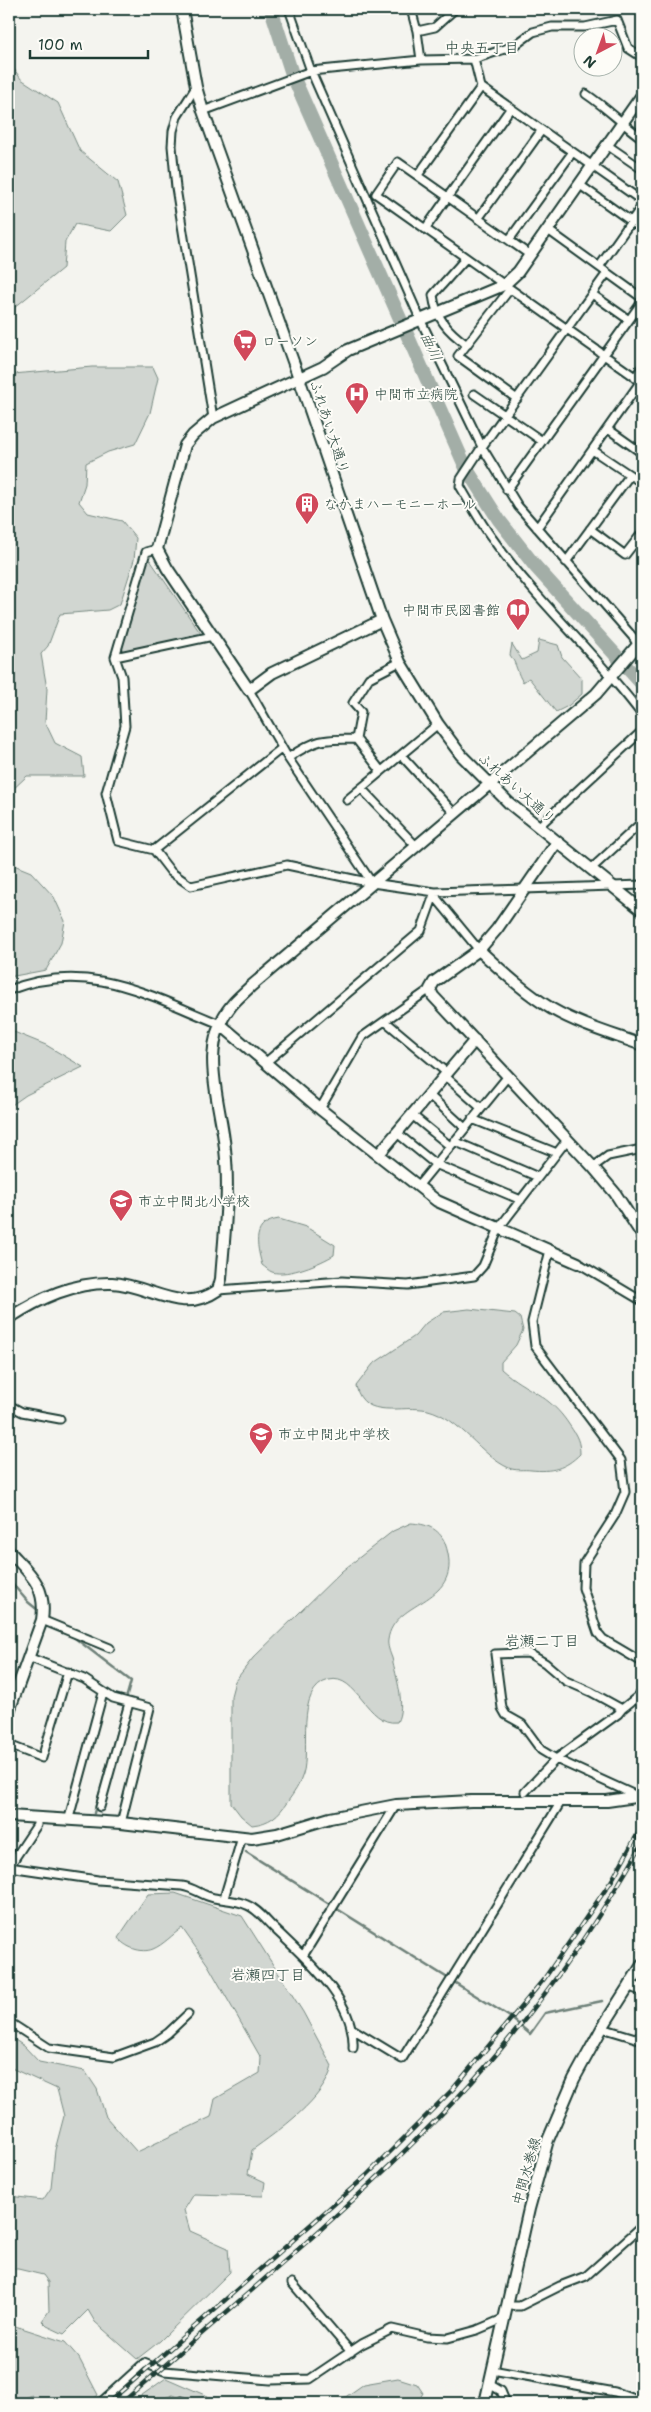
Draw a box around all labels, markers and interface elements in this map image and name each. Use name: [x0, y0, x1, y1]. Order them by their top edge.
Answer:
scale bar: [30, 28, 148, 60]
north arrow: [574, 28, 624, 78]
text: 100 m: [38, 35, 83, 55]
district label: 中央五丁目: [444, 38, 520, 58]
text: N: [579, 51, 600, 72]
supermarket icon: ローソン: [232, 328, 258, 362]
water label: 曲川: [416, 329, 446, 365]
place label: ローソン: [262, 332, 318, 350]
street label: ふれあい大通り: [306, 378, 354, 476]
hospital icon: 中間市立病院: [344, 381, 370, 415]
place label: 中間市立病院: [374, 385, 458, 403]
building icon: なかまハーモニーホール: [294, 491, 320, 525]
place label: なかまハーモニーホール: [324, 495, 477, 513]
library icon: 中間市民図書館: [505, 597, 531, 631]
place label: 中間市民図書館: [402, 601, 500, 619]
street label: ふれあい大通り: [475, 749, 559, 827]
school or university icon: 市立中間北小学校: [108, 1188, 134, 1222]
place label: 市立中間北小学校: [138, 1192, 250, 1210]
school or university icon: 市立中間北中学校: [248, 1421, 274, 1455]
place label: 市立中間北中学校: [278, 1425, 390, 1443]
district label: 岩瀬二丁目: [504, 1631, 580, 1651]
district label: 岩瀬四丁目: [230, 1965, 306, 1985]
street label: 中間水巻線: [508, 2135, 544, 2207]

